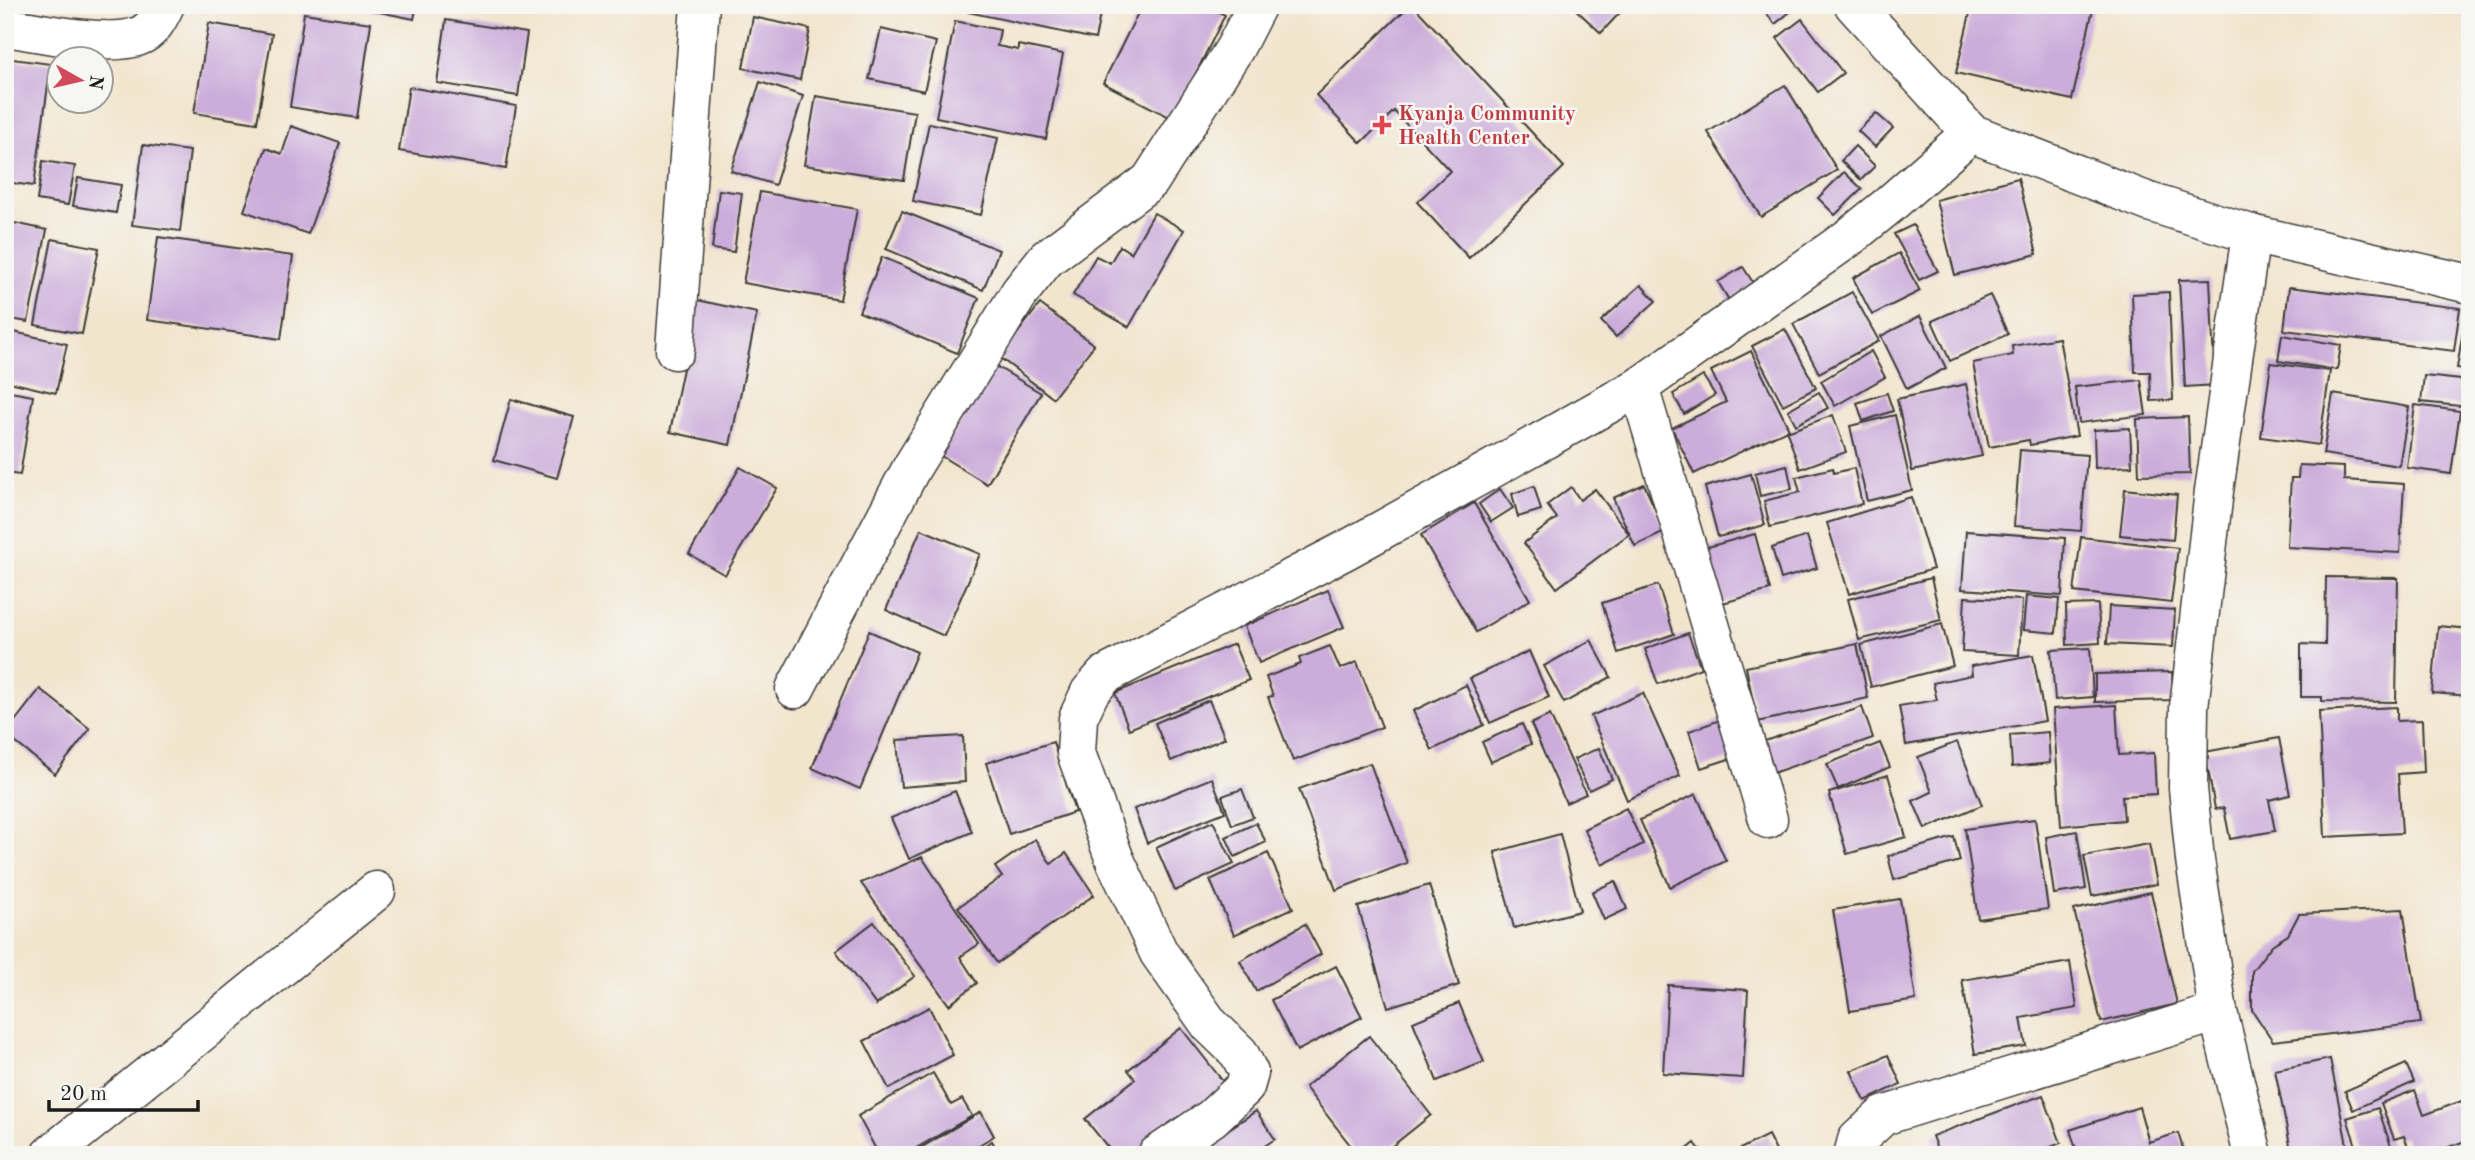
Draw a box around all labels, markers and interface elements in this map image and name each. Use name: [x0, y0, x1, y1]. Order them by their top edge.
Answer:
north arrow: [46, 46, 116, 116]
text: N: [84, 74, 105, 91]
place label: Kyanja Community Health Center: [1398, 104, 1576, 149]
marker: Kyanja Community Health Center: [1372, 115, 1392, 135]
scale bar: [49, 1069, 198, 1113]
text: 20 m: [60, 1084, 107, 1105]

